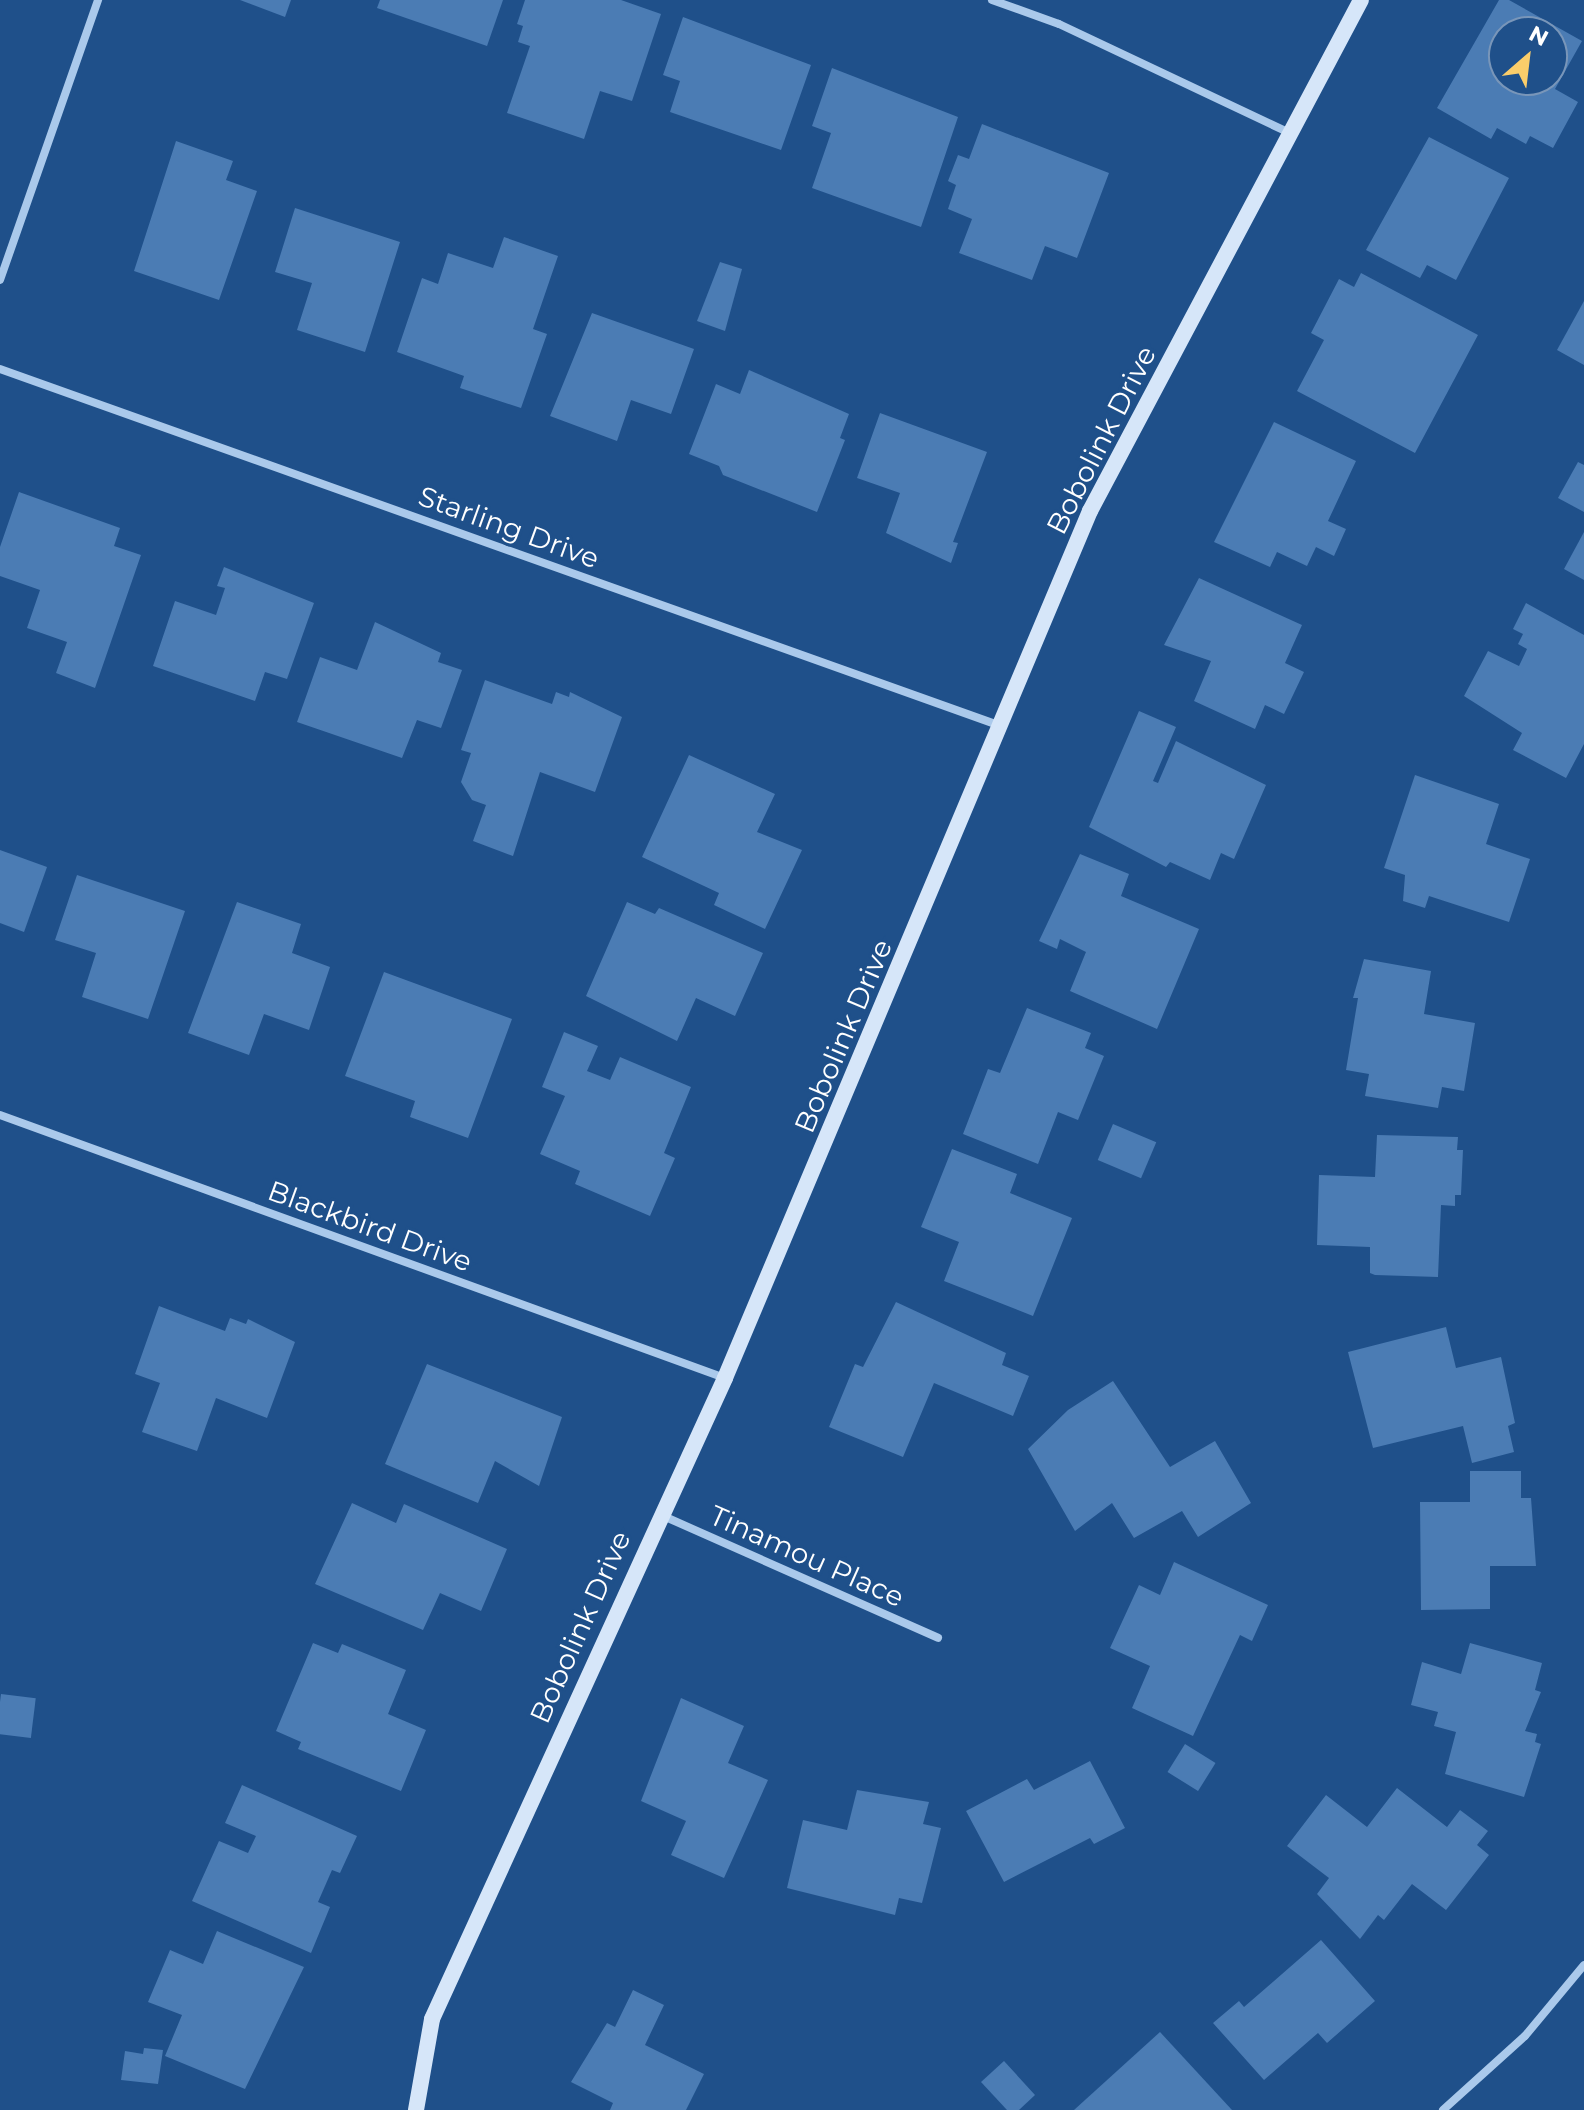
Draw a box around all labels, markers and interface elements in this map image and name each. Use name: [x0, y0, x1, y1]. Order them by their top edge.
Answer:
north arrow: [1488, 16, 1568, 96]
text: N: [1524, 20, 1553, 52]
street label: Bobolink Drive: [1039, 340, 1163, 540]
street label: Starling Drive: [414, 479, 604, 575]
street label: Bobolink Drive: [787, 934, 899, 1138]
street label: Blackbird Drive: [263, 1174, 477, 1278]
street label: Tinamou Place: [705, 1498, 909, 1614]
street label: Bobolink Drive: [523, 1526, 637, 1728]

